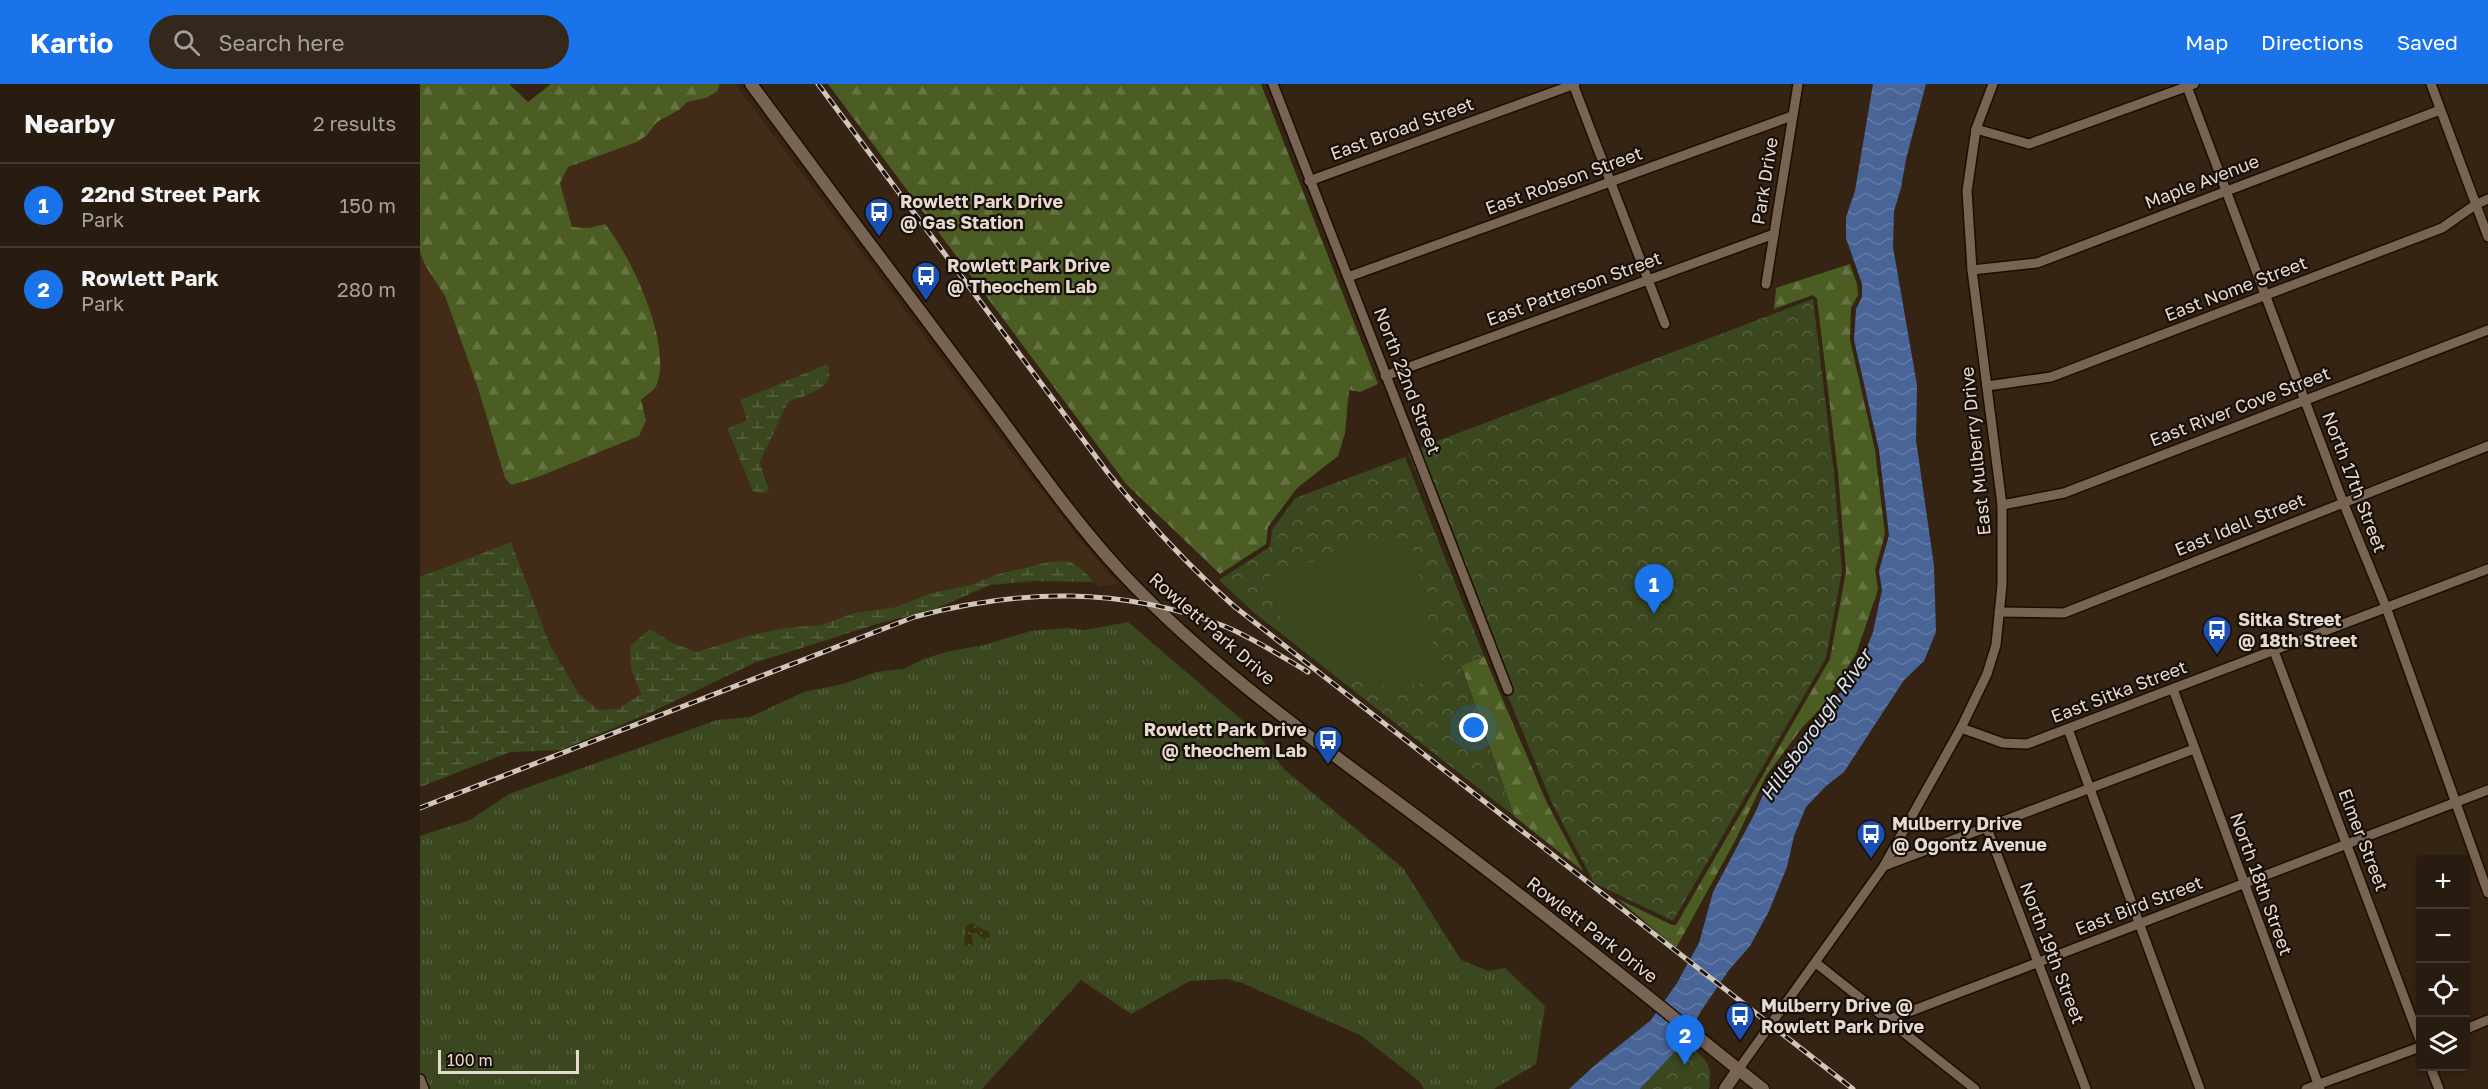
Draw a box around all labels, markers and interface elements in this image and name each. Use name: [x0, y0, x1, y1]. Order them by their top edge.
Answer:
search box: [149, 15, 569, 69]
text: Kartio: [30, 26, 113, 59]
icon: search: [170, 26, 203, 59]
text: Search here: [218, 29, 344, 56]
text: Map: [2185, 29, 2228, 55]
text: Directions: [2261, 29, 2364, 55]
text: Saved: [2397, 29, 2458, 55]
street label: East Broad Street: [1327, 92, 1476, 164]
text: Nearby: [24, 108, 115, 139]
text: 2 results: [313, 111, 396, 135]
street label: Park Drive: [1746, 136, 1782, 226]
street label: East Robson Street: [1482, 141, 1645, 219]
street label: Maple Avenue: [2141, 149, 2262, 213]
text: 22nd Street Park: [81, 180, 260, 207]
place label: Rowlett Park Drive @ Gas Station: [900, 190, 1064, 233]
text: 1: [38, 193, 49, 217]
text: 150 m: [340, 193, 396, 217]
bus stop icon: Rowlett Park Drive @ Gas Station: [863, 196, 895, 238]
text: Park: [81, 207, 124, 231]
street label: East Patterson Street: [1483, 246, 1664, 330]
street label: East Nome Street: [2161, 251, 2310, 325]
place label: Rowlett Park Drive @ Theochem Lab: [947, 254, 1111, 297]
bus stop icon: Rowlett Park Drive @ Theochem Lab: [910, 260, 942, 302]
text: Rowlett Park: [81, 264, 219, 291]
text: 2: [37, 277, 50, 301]
text: 280 m: [337, 277, 396, 301]
text: Park: [81, 291, 124, 315]
street label: North 22nd Street: [1370, 304, 1446, 457]
street label: East River Cove Street: [2146, 361, 2333, 451]
street label: East Mulberry Drive: [1955, 366, 1995, 537]
street label: North 17th Street: [2318, 408, 2392, 555]
street label: East Idell Street: [2171, 488, 2308, 560]
pin: 1: [1634, 564, 1674, 614]
street label: Rowlett Park Drive: [1145, 567, 1280, 689]
place label: Sitka Street @ 18th Street: [2238, 608, 2358, 651]
bus stop icon: Sitka Street @ 18th Street: [2201, 614, 2233, 656]
water label: Hillsborough River: [1754, 642, 1879, 805]
street label: East Sitka Street: [2048, 655, 2190, 727]
your location: [1459, 713, 1488, 742]
place label: Rowlett Park Drive @ theochem Lab: [1144, 718, 1307, 761]
bus stop icon: Rowlett Park Drive @ theochem Lab: [1312, 724, 1344, 766]
street label: Elmer Street: [2334, 785, 2394, 894]
street label: North 18th Street: [2226, 809, 2298, 958]
place label: Mulberry Drive @ Ogontz Avenue: [1892, 812, 2047, 855]
bus stop icon: Mulberry Drive @ Ogontz Avenue: [1855, 818, 1887, 860]
map controls: [2416, 855, 2470, 1071]
button: +: [2416, 855, 2470, 909]
street label: Rowlett Park Drive: [1523, 871, 1662, 987]
street label: East Bird Street: [2072, 871, 2206, 939]
street label: North 19th Street: [2016, 879, 2090, 1027]
button: −: [2416, 909, 2470, 963]
button: locate: [2416, 963, 2470, 1017]
place label: Mulberry Drive @ Rowlett Park Drive: [1761, 994, 1925, 1037]
bus stop icon: Mulberry Drive @ Rowlett Park Drive: [1724, 1000, 1756, 1042]
pin: 2: [1666, 1016, 1704, 1065]
button: layers: [2416, 1017, 2470, 1071]
scale bar: [438, 1047, 579, 1074]
text: 100 m: [447, 1050, 493, 1070]

